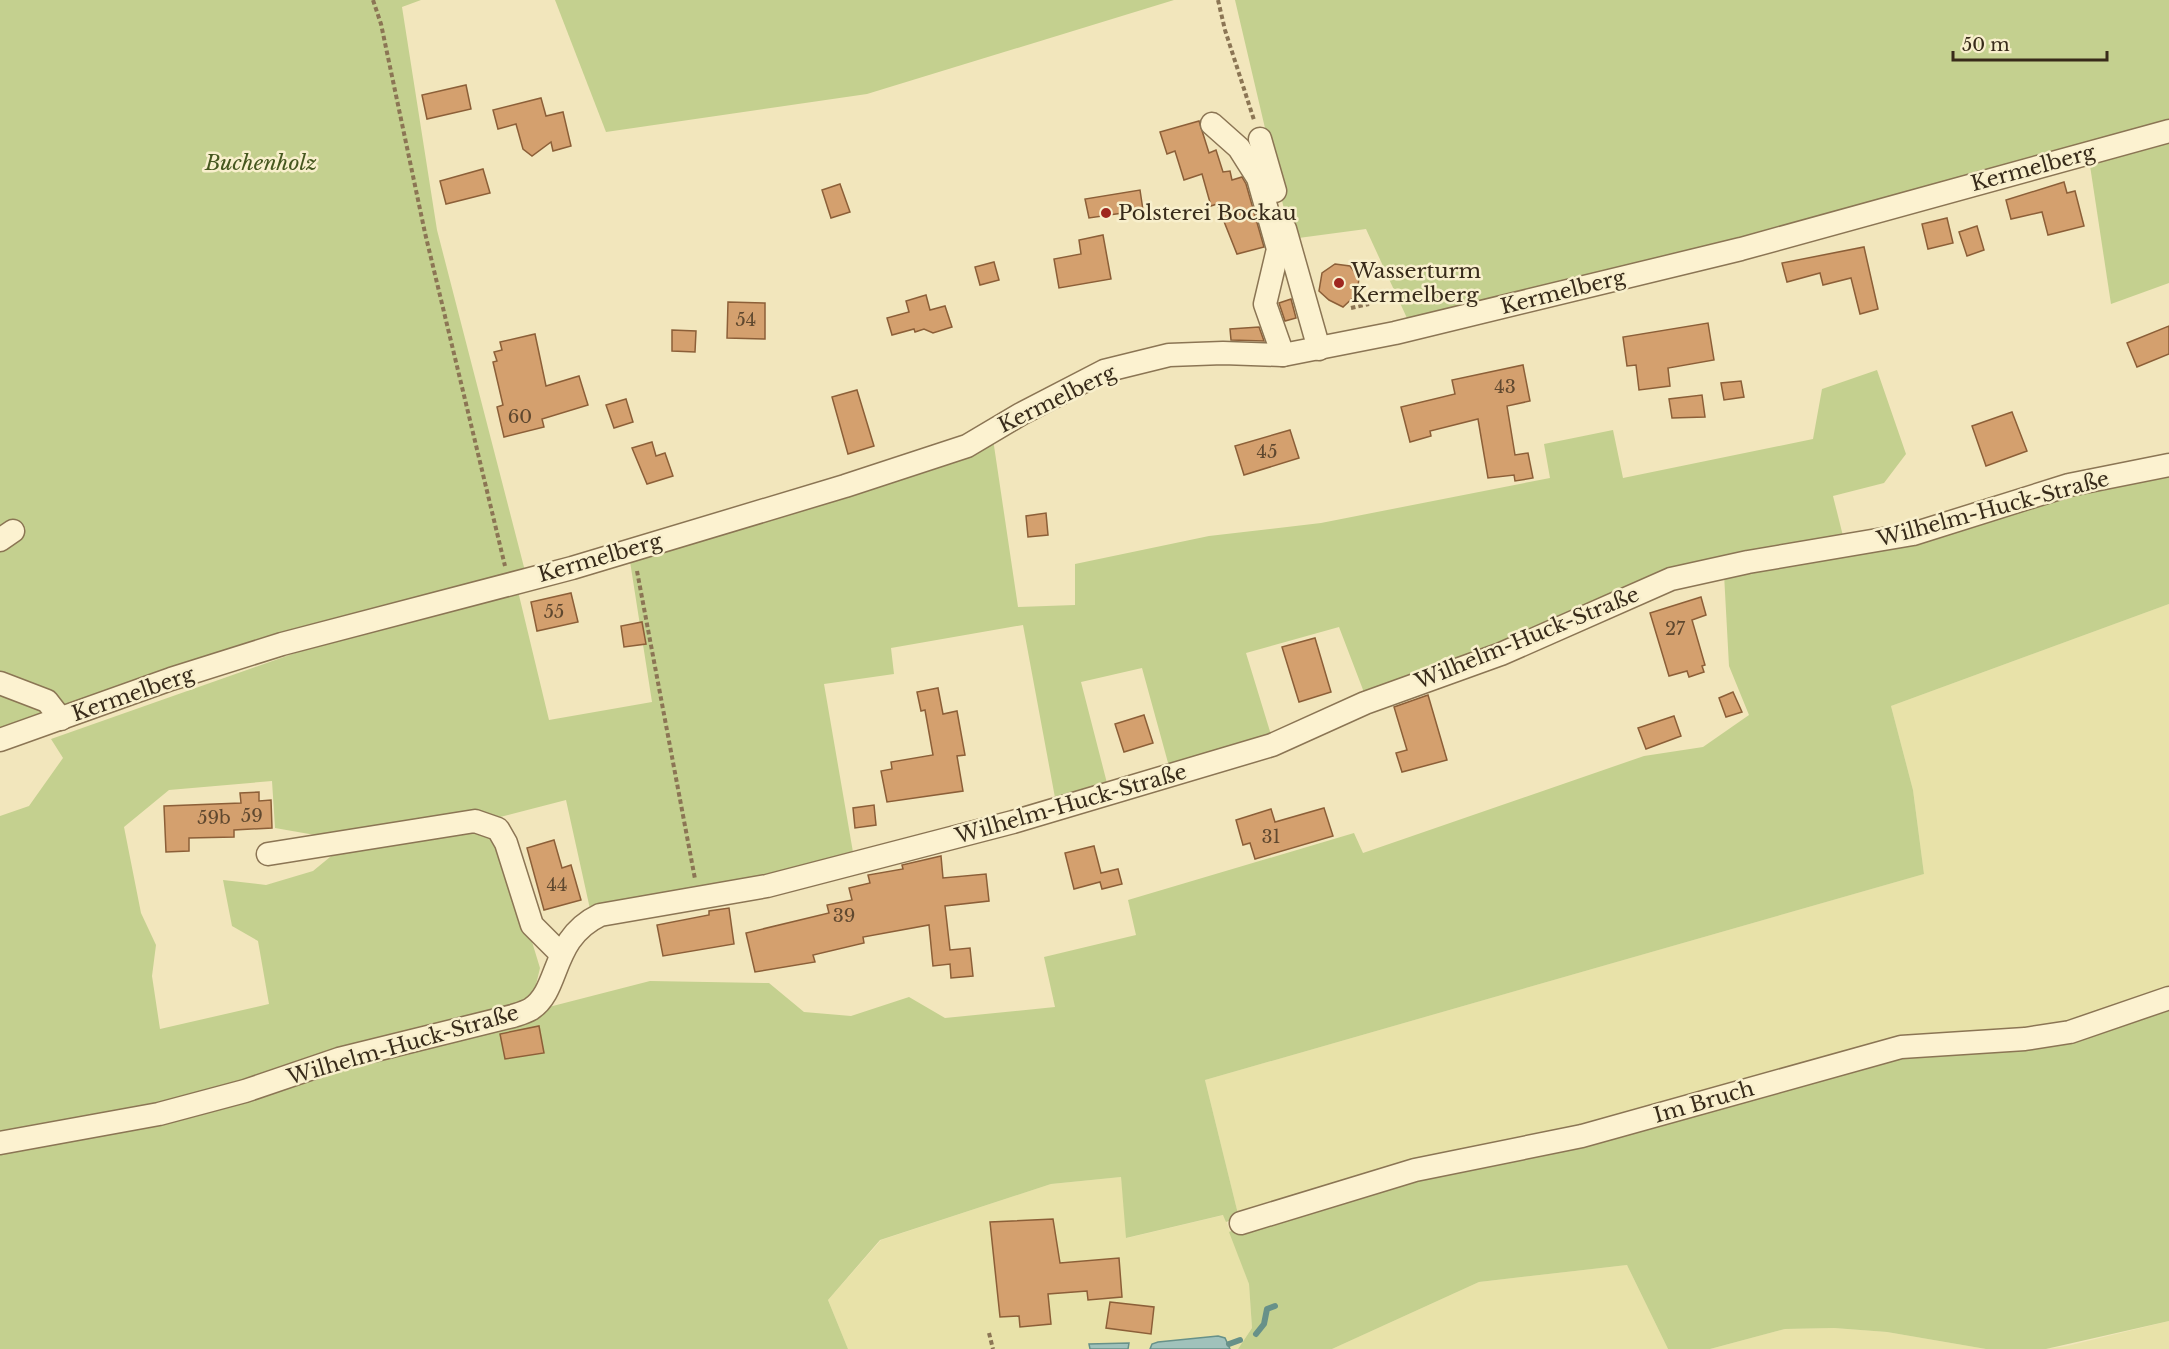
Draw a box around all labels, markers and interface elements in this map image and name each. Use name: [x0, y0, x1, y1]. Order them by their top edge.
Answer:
scale bar: [1953, 24, 2108, 62]
text: 50 m: [1962, 34, 2010, 56]
street label: Kermelberg: [1968, 139, 2098, 197]
park label: Buchenholz: [204, 150, 317, 176]
place label: Polsterei Bockau: [1118, 200, 1297, 226]
marker: Polsterei Bockau: [1099, 206, 1113, 220]
place label: Wasserturm Kermelberg: [1350, 258, 1482, 308]
street label: Kermelberg: [1498, 264, 1629, 320]
marker: Wasserturm Kermelberg: [1332, 276, 1346, 290]
house number: 54: [736, 309, 756, 331]
street label: Kermelberg: [994, 359, 1120, 439]
house number: 43: [1494, 376, 1516, 398]
house number: 60: [508, 406, 532, 428]
house number: 45: [1257, 441, 1277, 463]
street label: Wilhelm-Huck-Straße: [1873, 465, 2112, 553]
street label: Kermelberg: [535, 528, 665, 588]
street label: Wilhelm-Huck-Straße: [1410, 581, 1643, 695]
house number: 55: [544, 601, 564, 623]
house number: 27: [1665, 618, 1686, 640]
street label: Kermelberg: [68, 661, 198, 727]
street label: Wilhelm-Huck-Straße: [951, 759, 1190, 850]
house number: 59: [241, 805, 263, 827]
house number: 59b: [197, 807, 231, 829]
house number: 31: [1261, 826, 1281, 848]
house number: 44: [546, 874, 568, 896]
house number: 39: [833, 905, 855, 927]
street label: Wilhelm-Huck-Straße: [283, 1000, 522, 1091]
street label: Im Bruch: [1651, 1075, 1757, 1129]

